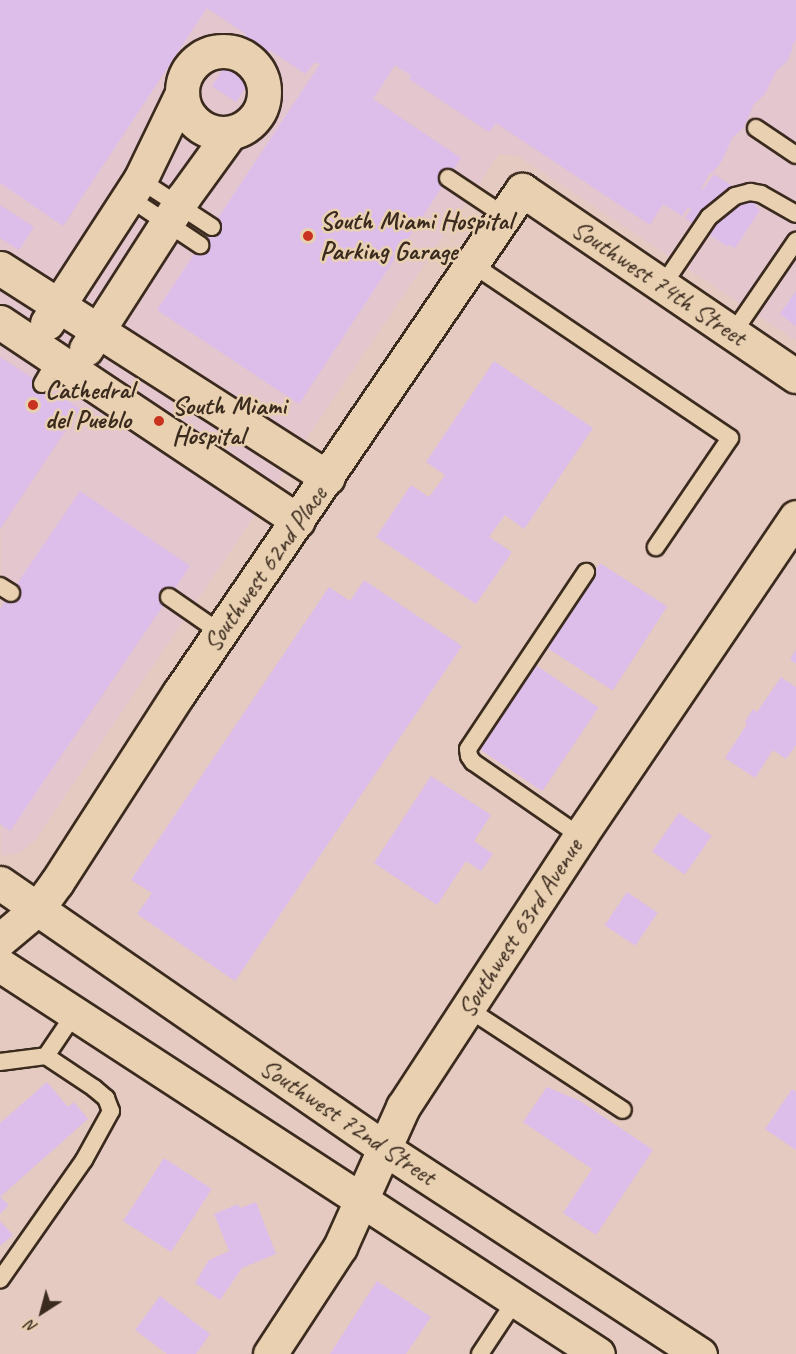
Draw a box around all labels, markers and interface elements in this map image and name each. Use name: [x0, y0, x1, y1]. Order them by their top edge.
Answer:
place label: South Miami Hospital Parking Garage: [320, 205, 512, 266]
street label: Southwest 74th Street: [566, 213, 752, 353]
marker: South Miami Hospital Parking Garage: [301, 229, 315, 243]
place label: Cathedral del Pueblo: [45, 374, 134, 436]
place label: South Miami Hospital: [172, 390, 285, 452]
marker: Cathedral del Pueblo: [26, 398, 40, 412]
marker: South Miami Hospital: [150, 412, 168, 430]
street label: Southwest 62nd Place: [196, 480, 334, 658]
street label: Southwest 63rd Avenue: [451, 833, 589, 1023]
street label: Southwest 72nd Street: [254, 1052, 442, 1192]
north arrow: [12, 1282, 72, 1342]
text: N: [22, 1316, 41, 1338]

